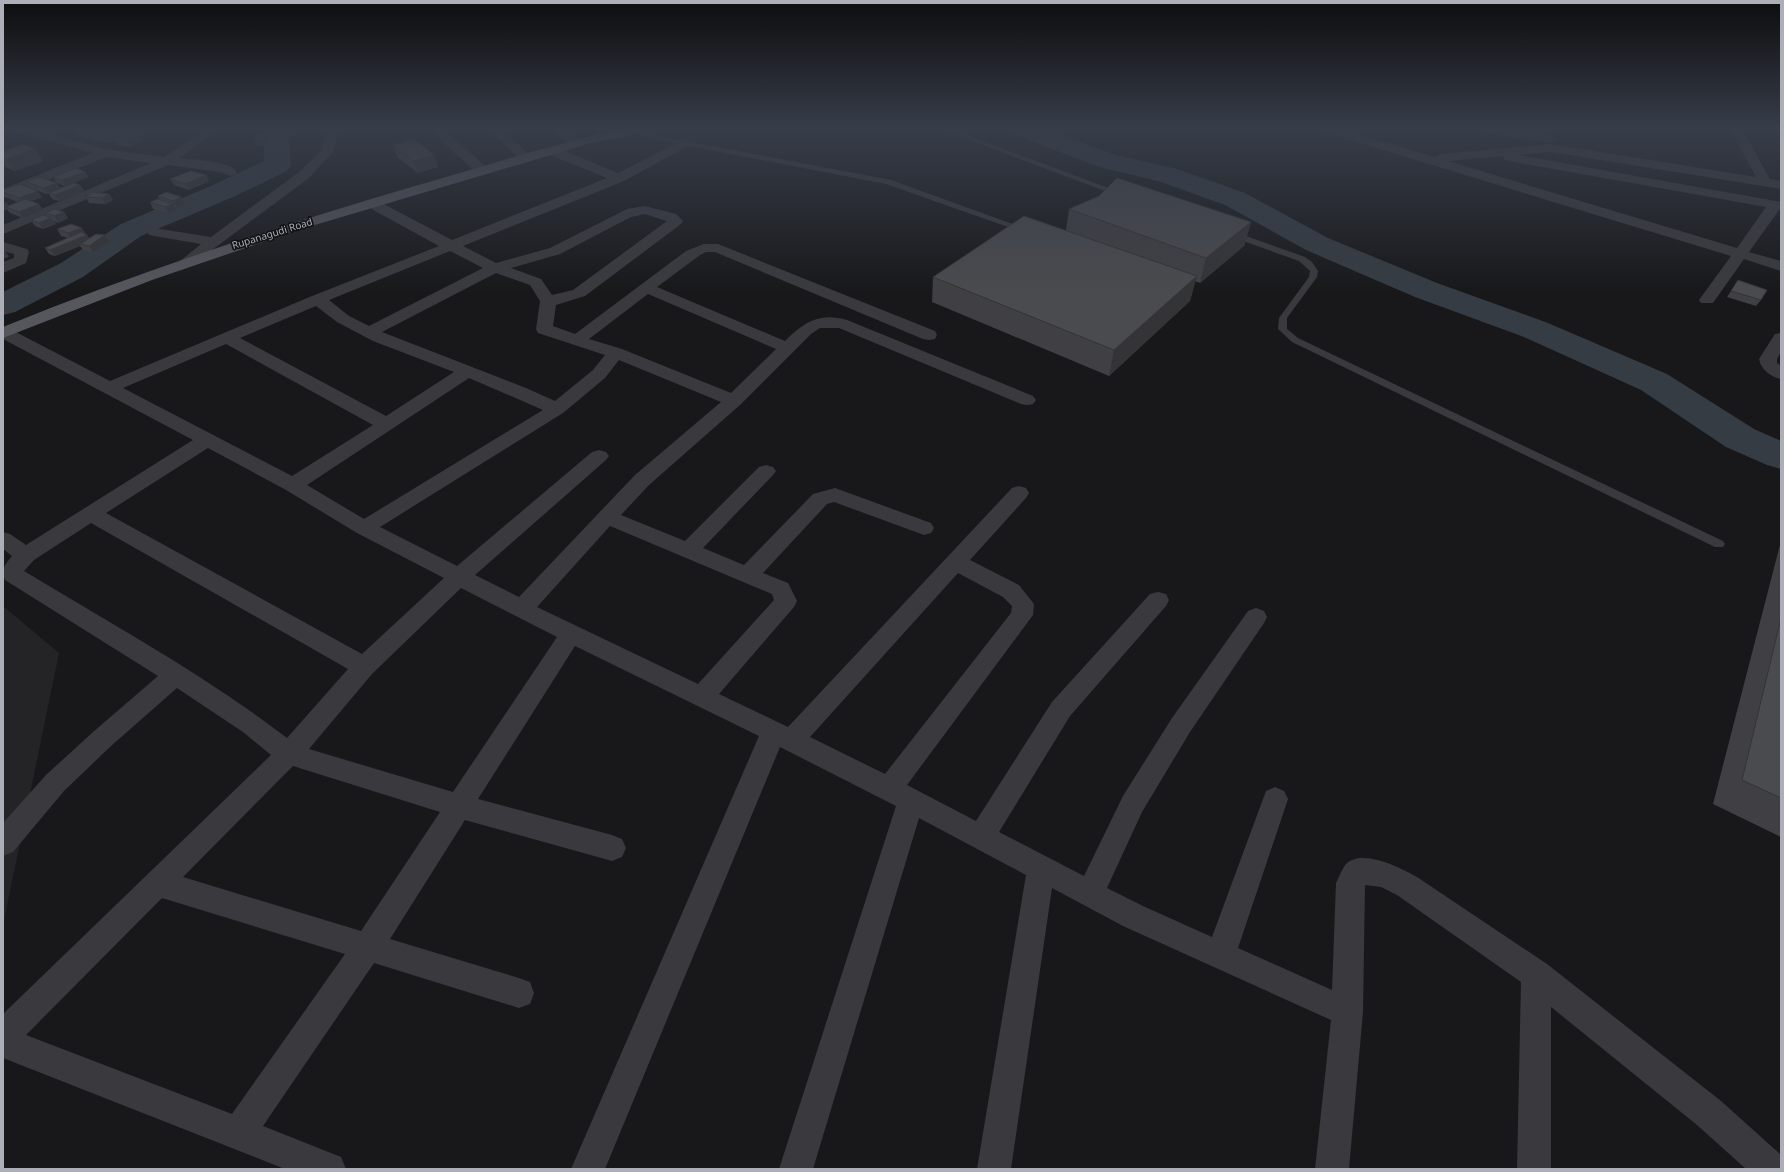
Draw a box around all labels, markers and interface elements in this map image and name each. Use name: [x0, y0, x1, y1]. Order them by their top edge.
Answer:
street label: Rupanagudi Road: [230, 214, 314, 252]

